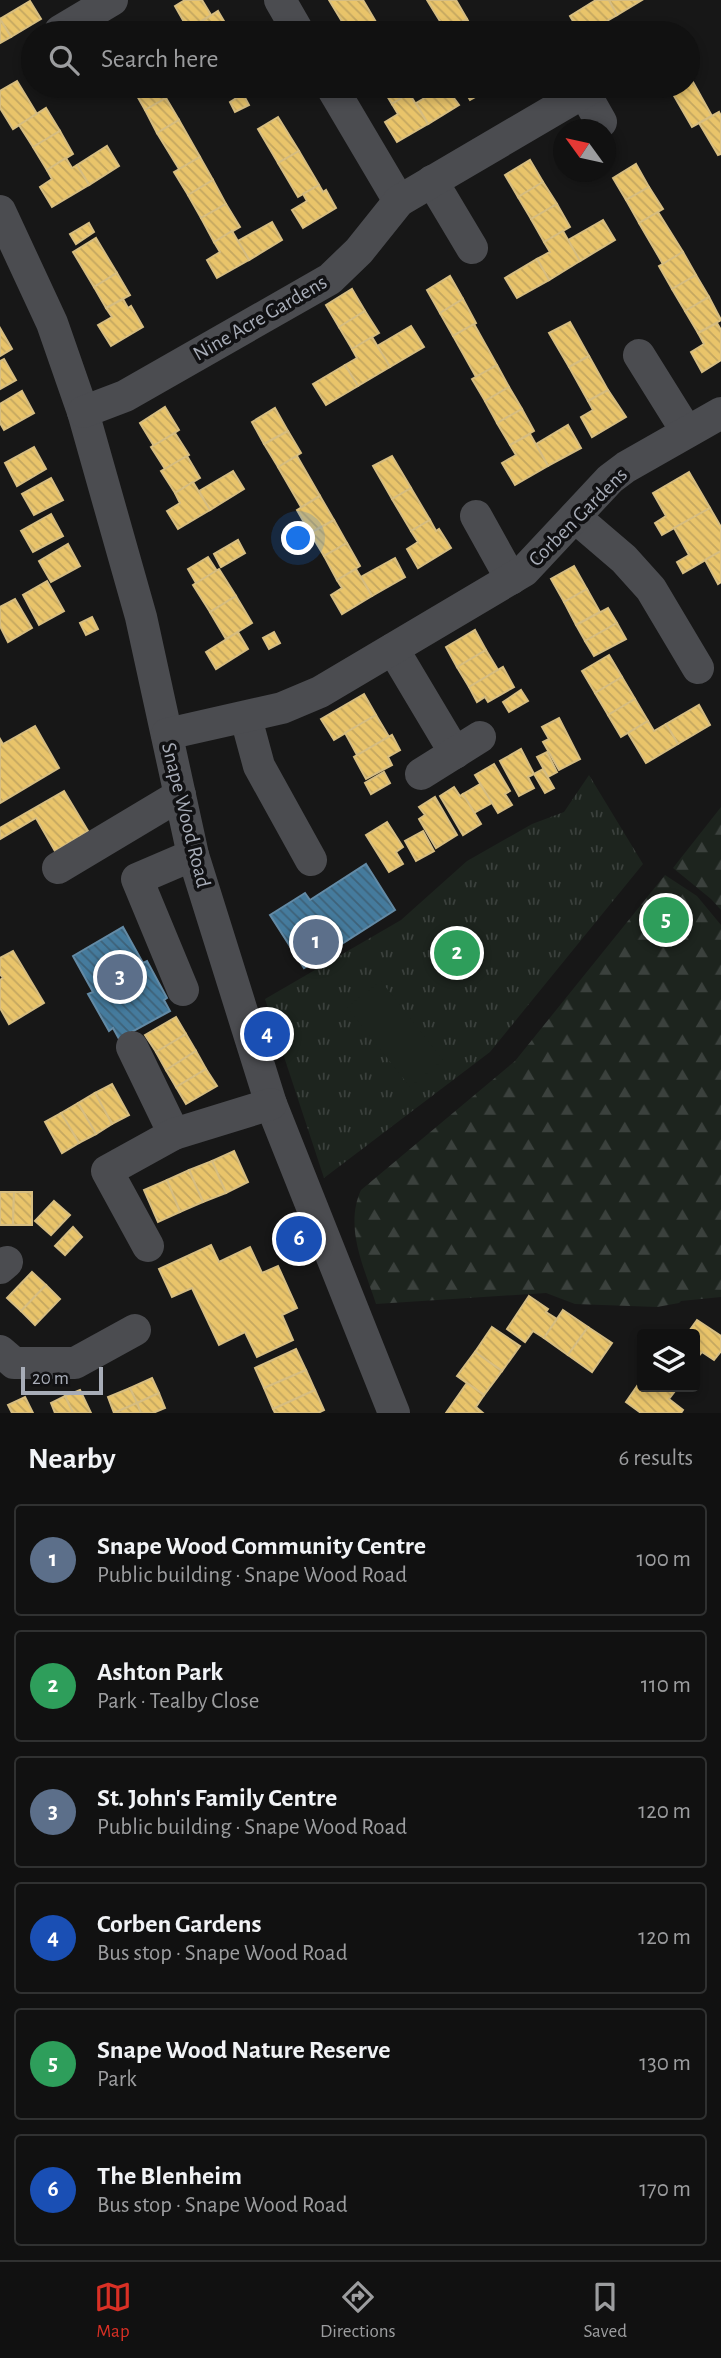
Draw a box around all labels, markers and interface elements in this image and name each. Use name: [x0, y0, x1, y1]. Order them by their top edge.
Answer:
search box: [21, 21, 700, 98]
icon: search: [45, 41, 83, 79]
text: Search here: [101, 46, 219, 72]
north arrow: [553, 119, 616, 182]
street label: Nine Acre Gardens: [189, 271, 331, 365]
street label: Corben Gardens: [525, 464, 631, 570]
your location: [281, 521, 315, 555]
street label: Snape Wood Road: [158, 740, 214, 890]
pin: 5: [643, 894, 689, 946]
pin: 1: [293, 916, 339, 968]
pin: 2: [434, 927, 480, 979]
pin: 3: [97, 951, 143, 1003]
pin: 4: [244, 1008, 290, 1060]
pin: 6: [276, 1213, 322, 1265]
map controls: [637, 1329, 700, 1392]
button: layers: [637, 1329, 700, 1392]
scale bar: [21, 1364, 103, 1396]
text: 20 m: [32, 1369, 69, 1388]
text: Nearby: [28, 1444, 116, 1474]
text: 6 results: [619, 1447, 693, 1470]
text: Snape Wood Community Centre: [97, 1533, 426, 1559]
text: 1: [49, 1548, 57, 1571]
text: 100 m: [637, 1548, 691, 1571]
text: Public building · Snape Wood Road: [97, 1564, 407, 1587]
text: Ashton Park: [97, 1659, 223, 1685]
text: 2: [48, 1674, 58, 1697]
text: 110 m: [641, 1674, 691, 1697]
text: Park · Tealby Close: [97, 1690, 259, 1713]
text: St. John's Family Centre: [97, 1785, 337, 1811]
text: 3: [48, 1800, 58, 1823]
text: 120 m: [638, 1800, 691, 1823]
text: Public building · Snape Wood Road: [97, 1816, 407, 1839]
text: Corben Gardens: [97, 1911, 261, 1937]
text: 4: [47, 1926, 59, 1949]
text: 120 m: [638, 1926, 691, 1949]
text: Bus stop · Snape Wood Road: [97, 1942, 348, 1965]
text: Snape Wood Nature Reserve: [97, 2037, 391, 2063]
text: 5: [48, 2052, 58, 2075]
text: 130 m: [639, 2052, 691, 2075]
text: Park: [97, 2068, 137, 2091]
text: The Blenheim: [97, 2163, 242, 2189]
text: 6: [47, 2178, 59, 2201]
text: 170 m: [639, 2178, 691, 2201]
text: Bus stop · Snape Wood Road: [97, 2194, 348, 2217]
tab: Map: [94, 2278, 132, 2343]
tab: Directions: [320, 2278, 396, 2343]
tab: Saved: [584, 2278, 627, 2343]

